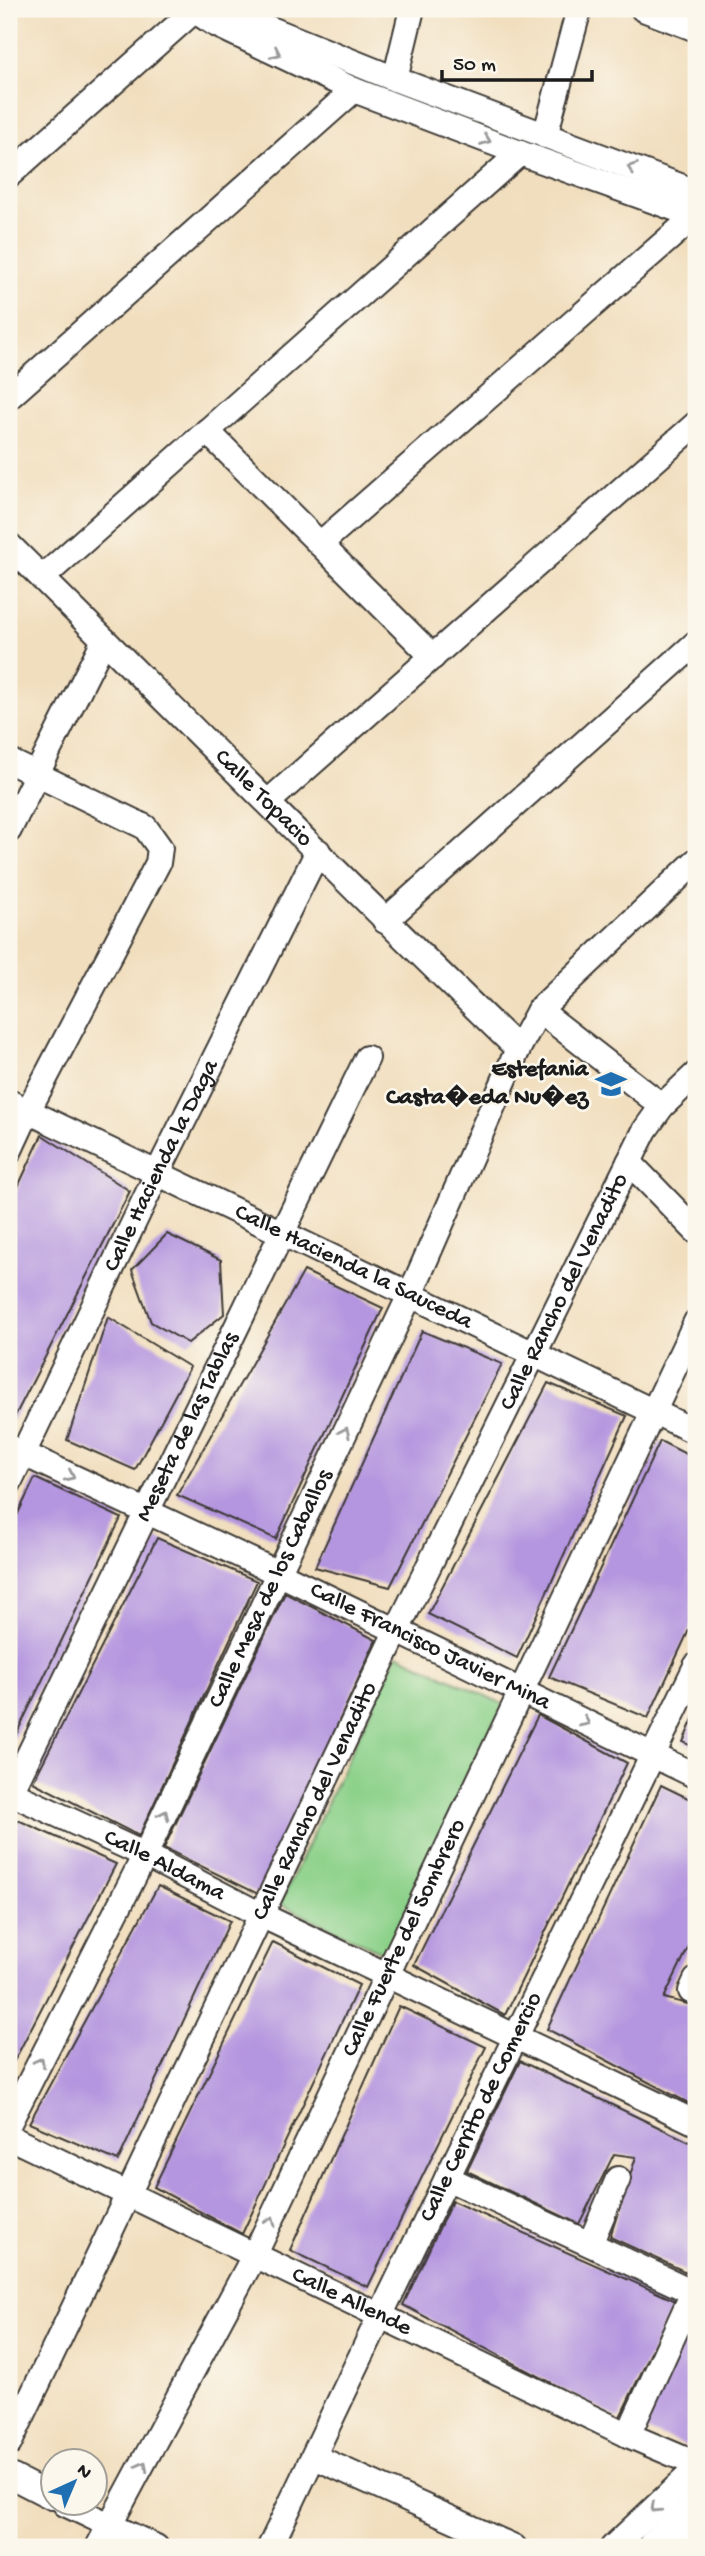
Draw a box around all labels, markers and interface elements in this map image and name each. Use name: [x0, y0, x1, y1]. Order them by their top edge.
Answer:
scale bar: [442, 38, 593, 82]
one-way arrow: [269, 45, 282, 59]
text: 50 m: [453, 54, 496, 79]
one-way arrow: [480, 132, 492, 146]
one-way arrow: [627, 162, 639, 176]
street label: Calle Topacio: [208, 743, 319, 854]
street label: Calle Hacienda la Daga: [98, 1054, 226, 1277]
place label: Estefania Casta�eda Nu�ez: [386, 1056, 590, 1113]
school or university icon: Estefania Casta�eda Nu�ez: [594, 1067, 628, 1101]
street label: Calle Rancho del Venadito: [494, 1169, 636, 1415]
street label: Calle Hacienda la Sauceda: [230, 1198, 478, 1337]
street label: Meseta de las Tablas: [130, 1327, 247, 1527]
one-way arrow: [337, 1427, 351, 1439]
street label: Calle Mesa de los Caballos: [202, 1464, 340, 1713]
one-way arrow: [63, 1468, 75, 1482]
street label: Calle Francisco Javier Mina: [305, 1576, 556, 1718]
street label: Calle Rancho del Venadito: [246, 1677, 385, 1925]
one-way arrow: [578, 1714, 590, 1728]
one-way arrow: [156, 1810, 170, 1822]
street label: Calle Fuerte del Sombrero: [336, 1814, 473, 2062]
street label: Calle Aldama: [99, 1823, 231, 1909]
street label: Calle Cerrito de Comercio: [413, 1988, 550, 2227]
one-way arrow: [31, 2057, 45, 2069]
one-way arrow: [262, 2216, 276, 2228]
street label: Calle Allende: [287, 2261, 417, 2343]
north arrow: [38, 2448, 108, 2518]
text: N: [71, 2460, 96, 2485]
one-way arrow: [134, 2461, 148, 2473]
one-way arrow: [650, 2500, 663, 2513]

